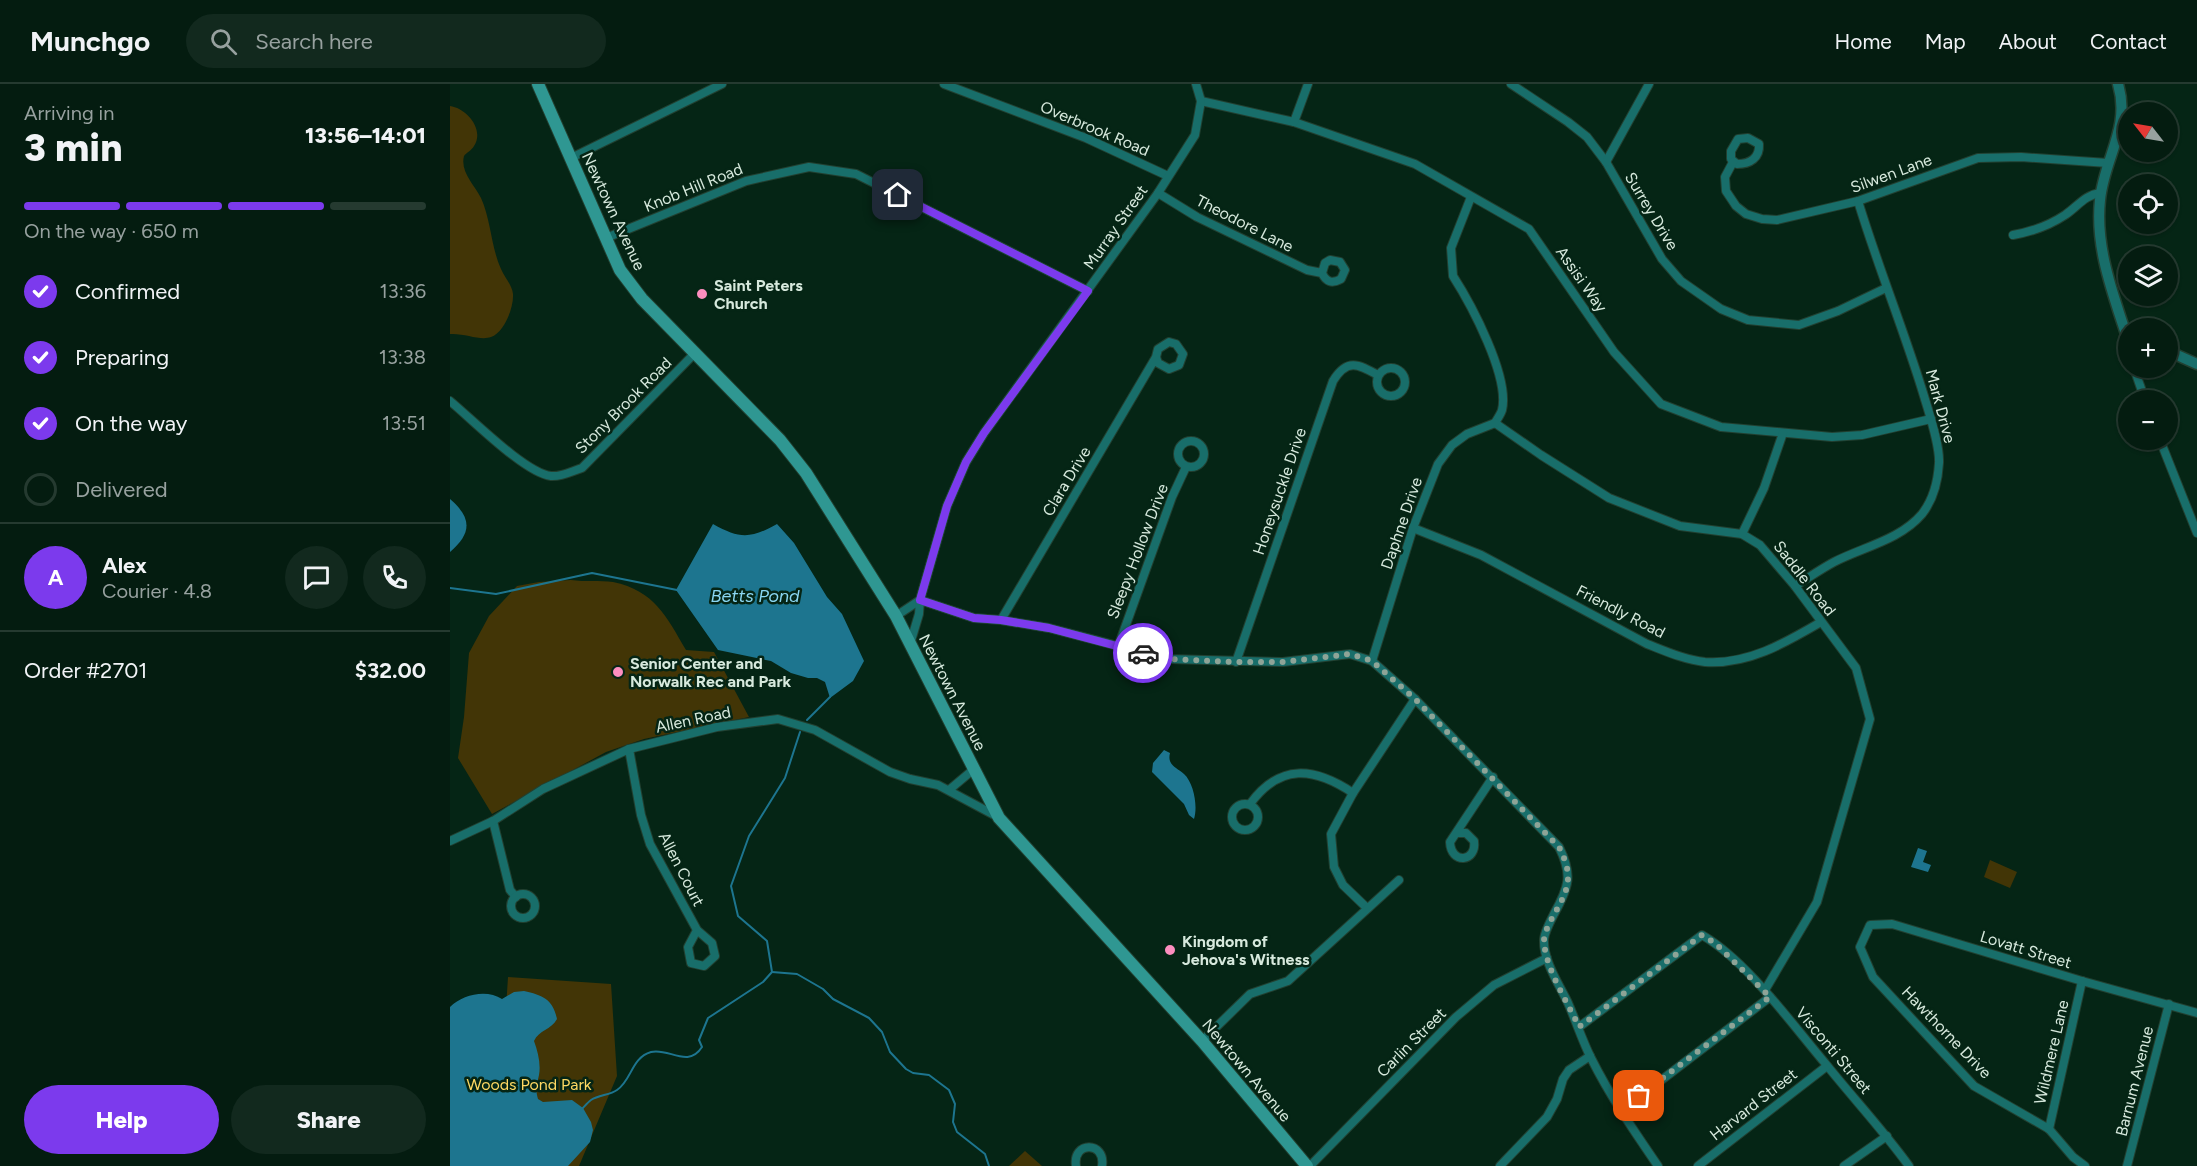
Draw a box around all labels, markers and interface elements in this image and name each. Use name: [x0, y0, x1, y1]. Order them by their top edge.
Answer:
search box: [186, 14, 606, 68]
text: Munchgo: [30, 24, 150, 58]
icon: search: [207, 25, 240, 58]
text: Search here: [255, 28, 373, 55]
text: Home: [1835, 29, 1892, 54]
text: Map: [1925, 29, 1966, 54]
text: About: [1999, 29, 2057, 54]
text: Contact: [2090, 29, 2167, 54]
street label: Overbrook Road: [1037, 97, 1152, 160]
text: Arriving in: [24, 101, 114, 125]
north arrow: [2118, 102, 2178, 162]
map controls: [2118, 102, 2178, 450]
text: 13:56–14:01: [305, 122, 426, 149]
text: 3 min: [24, 124, 122, 171]
street label: Newtown Avenue: [578, 149, 649, 273]
street label: Silwen Lane: [1848, 150, 1935, 197]
street label: Knob Hill Road: [641, 159, 745, 216]
pin: [872, 169, 923, 220]
street label: Surrey Drive: [1621, 169, 1682, 254]
button: locate: [2118, 174, 2178, 234]
icon: home: [881, 178, 914, 211]
street label: Murray Street: [1079, 181, 1151, 273]
street label: Theodore Lane: [1193, 191, 1297, 256]
text: On the way · 650 m: [24, 219, 199, 243]
street label: Assisi Way: [1552, 243, 1611, 316]
button: layers: [2118, 246, 2178, 306]
icon: check: [24, 275, 57, 308]
place label: Saint Peters Church: [714, 276, 803, 313]
text: Confirmed: [75, 278, 180, 305]
text: 13:36: [380, 279, 426, 303]
marker: Saint Peters Church: [695, 287, 709, 301]
button: +: [2118, 318, 2178, 378]
icon: check: [24, 341, 57, 374]
text: Preparing: [75, 344, 169, 371]
text: 13:38: [379, 345, 426, 369]
street label: Stony Brook Road: [571, 353, 676, 458]
street label: Mark Drive: [1922, 367, 1960, 445]
button: −: [2118, 390, 2178, 450]
icon: check: [24, 407, 57, 440]
text: On the way: [75, 410, 187, 437]
text: 13:51: [382, 411, 426, 435]
street label: Honeysuckle Drive: [1249, 425, 1310, 557]
street label: Clara Drive: [1038, 443, 1095, 519]
street label: Daphne Drive: [1377, 474, 1426, 572]
text: Delivered: [75, 476, 168, 503]
street label: Sleepy Hollow Drive: [1103, 481, 1172, 621]
street label: Saddle Road: [1769, 537, 1840, 620]
button: chat: [285, 546, 348, 609]
button: phone: [363, 546, 426, 609]
text: Alex: [102, 552, 147, 579]
text: A: [48, 564, 63, 591]
text: Courier · 4.8: [102, 579, 212, 603]
street label: Friendly Road: [1573, 581, 1668, 642]
water label: Betts Pond: [711, 585, 800, 607]
courier: [1113, 623, 1173, 683]
street label: Newtown Avenue: [915, 631, 990, 754]
icon: car: [1127, 637, 1160, 670]
place label: Senior Center and Norwalk Rec and Park: [630, 654, 791, 691]
text: Order #2701: [24, 657, 147, 684]
text: $32.00: [355, 657, 426, 684]
marker: Senior Center and Norwalk Rec and Park: [611, 665, 625, 679]
street label: Allen Road: [654, 702, 732, 737]
street label: Allen Court: [655, 829, 708, 909]
street label: Lovatt Street: [1978, 927, 2074, 972]
place label: Kingdom of Jehova's Witness: [1182, 932, 1310, 969]
marker: Kingdom of Jehova's Witness: [1163, 943, 1177, 957]
street label: Hawthorne Drive: [1898, 982, 1996, 1083]
street label: Wildmere Lane: [2030, 998, 2073, 1106]
street label: Visconti Street: [1792, 1003, 1875, 1098]
street label: Carlin Street: [1373, 1004, 1450, 1081]
street label: Newtown Avenue: [1198, 1015, 1295, 1126]
street label: Barnum Avenue: [2112, 1024, 2157, 1138]
street label: Harvard Street: [1706, 1064, 1801, 1144]
pin: [1613, 1070, 1664, 1121]
park label: Woods Pond Park: [466, 1075, 592, 1094]
icon: bag: [1622, 1079, 1655, 1112]
button: Help: [24, 1085, 219, 1154]
button: Share: [231, 1085, 426, 1154]

